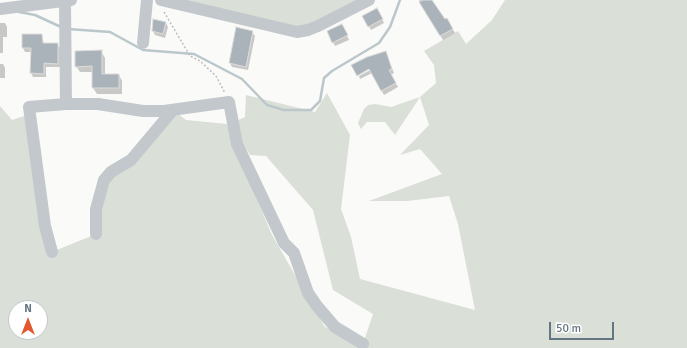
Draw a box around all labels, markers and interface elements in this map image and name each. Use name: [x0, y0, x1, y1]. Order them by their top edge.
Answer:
north arrow: [8, 300, 48, 340]
text: N: [24, 302, 32, 315]
scale bar: [551, 314, 616, 340]
text: 50 m: [556, 321, 581, 336]

